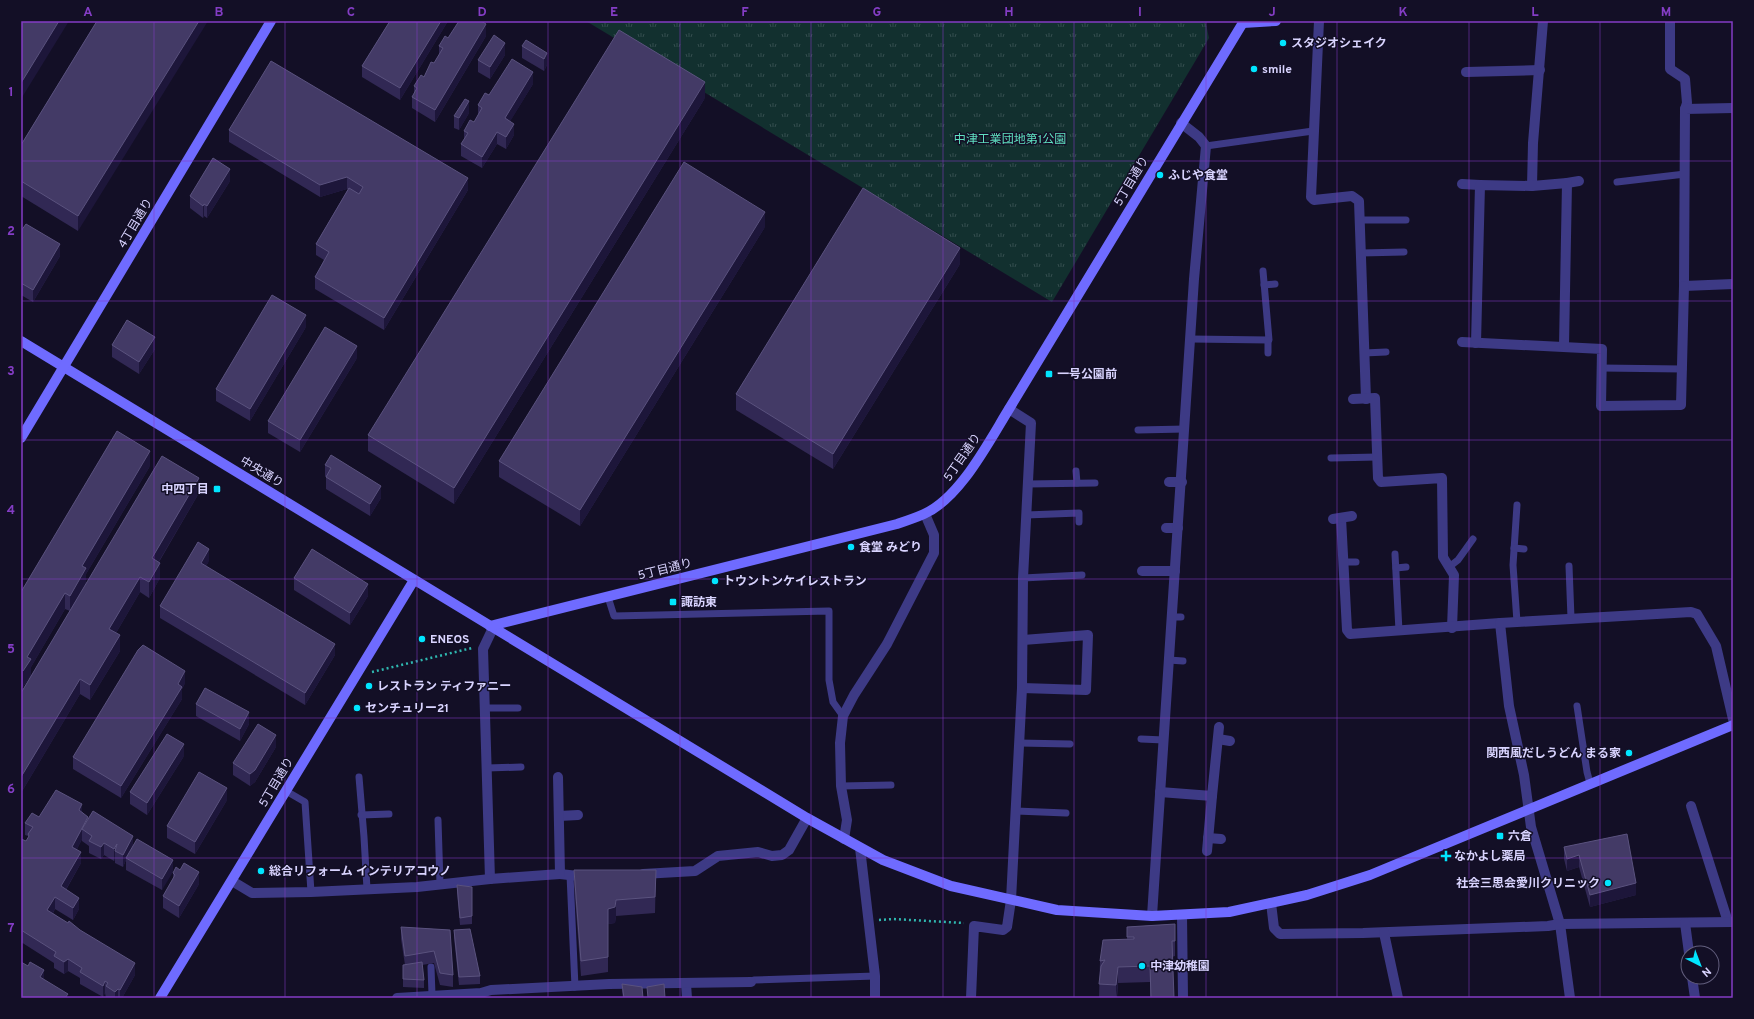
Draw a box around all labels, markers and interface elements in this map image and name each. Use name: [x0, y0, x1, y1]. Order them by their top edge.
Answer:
text: A: [83, 5, 93, 21]
text: B: [215, 5, 224, 21]
text: C: [347, 5, 355, 21]
text: D: [477, 5, 487, 21]
text: E: [610, 5, 618, 21]
text: F: [741, 5, 749, 21]
text: G: [873, 5, 882, 21]
text: H: [1004, 5, 1014, 21]
text: I: [1138, 5, 1142, 21]
text: J: [1268, 5, 1276, 21]
text: K: [1398, 5, 1408, 21]
text: L: [1531, 5, 1539, 21]
text: M: [1661, 5, 1671, 21]
place label: スタジオシェイク: [1291, 36, 1387, 52]
marker: スタジオシェイク: [1278, 38, 1288, 48]
place label: smile: [1262, 62, 1292, 78]
marker: smile: [1249, 64, 1259, 74]
text: 1: [8, 85, 14, 101]
park label: 中津工業団地第1公園: [954, 132, 1066, 148]
street label: 5丁目通り: [1111, 154, 1153, 209]
place label: ふじや食堂: [1168, 168, 1228, 184]
marker: ふじや食堂: [1155, 170, 1165, 180]
street label: 4丁目通り: [115, 196, 157, 251]
text: 2: [7, 224, 15, 240]
text: 3: [7, 364, 15, 380]
place label: 一号公園前: [1057, 367, 1117, 383]
marker: 一号公園前: [1044, 369, 1054, 379]
street label: 5丁目通り: [940, 430, 985, 485]
street label: 中央通り: [237, 454, 286, 492]
place label: 中四丁目: [161, 482, 209, 498]
marker: 中四丁目: [212, 484, 222, 494]
text: 4: [7, 503, 15, 519]
place label: 食堂 みどり: [859, 540, 922, 556]
marker: 食堂 みどり: [846, 542, 856, 552]
street label: 5丁目通り: [636, 556, 694, 584]
place label: トウントンケイレストラン: [723, 574, 867, 590]
marker: トウントンケイレストラン: [710, 576, 720, 586]
place label: 諏訪東: [681, 595, 717, 611]
marker: 諏訪東: [668, 597, 678, 607]
place label: ENEOS: [430, 632, 469, 648]
marker: ENEOS: [417, 634, 427, 644]
text: 5: [7, 642, 15, 658]
place label: レストラン ティファニー: [377, 679, 511, 695]
marker: レストラン ティファニー: [364, 681, 374, 691]
place label: センチュリー21: [365, 701, 449, 717]
marker: センチュリー21: [352, 703, 362, 713]
place label: 関西風だしうどん まる家: [1486, 746, 1621, 762]
marker: 関西風だしうどん まる家: [1624, 748, 1634, 758]
street label: 5丁目通り: [256, 755, 298, 810]
text: 6: [7, 782, 15, 798]
place label: 六倉: [1508, 829, 1532, 845]
marker: 六倉: [1495, 831, 1505, 841]
place label: なかよし薬局: [1454, 849, 1525, 865]
marker: なかよし薬局: [1441, 851, 1451, 861]
place label: 総合リフォーム インテリアコウノ: [269, 864, 451, 880]
marker: 総合リフォーム インテリアコウノ: [256, 866, 266, 876]
place label: 社会三思会愛川クリニック: [1456, 876, 1600, 892]
marker: 社会三思会愛川クリニック: [1603, 878, 1613, 888]
text: 7: [8, 921, 15, 937]
north arrow: [1680, 945, 1720, 985]
place label: 中津幼稚園: [1150, 959, 1210, 975]
marker: 中津幼稚園: [1137, 961, 1147, 971]
text: N: [1698, 964, 1714, 980]

